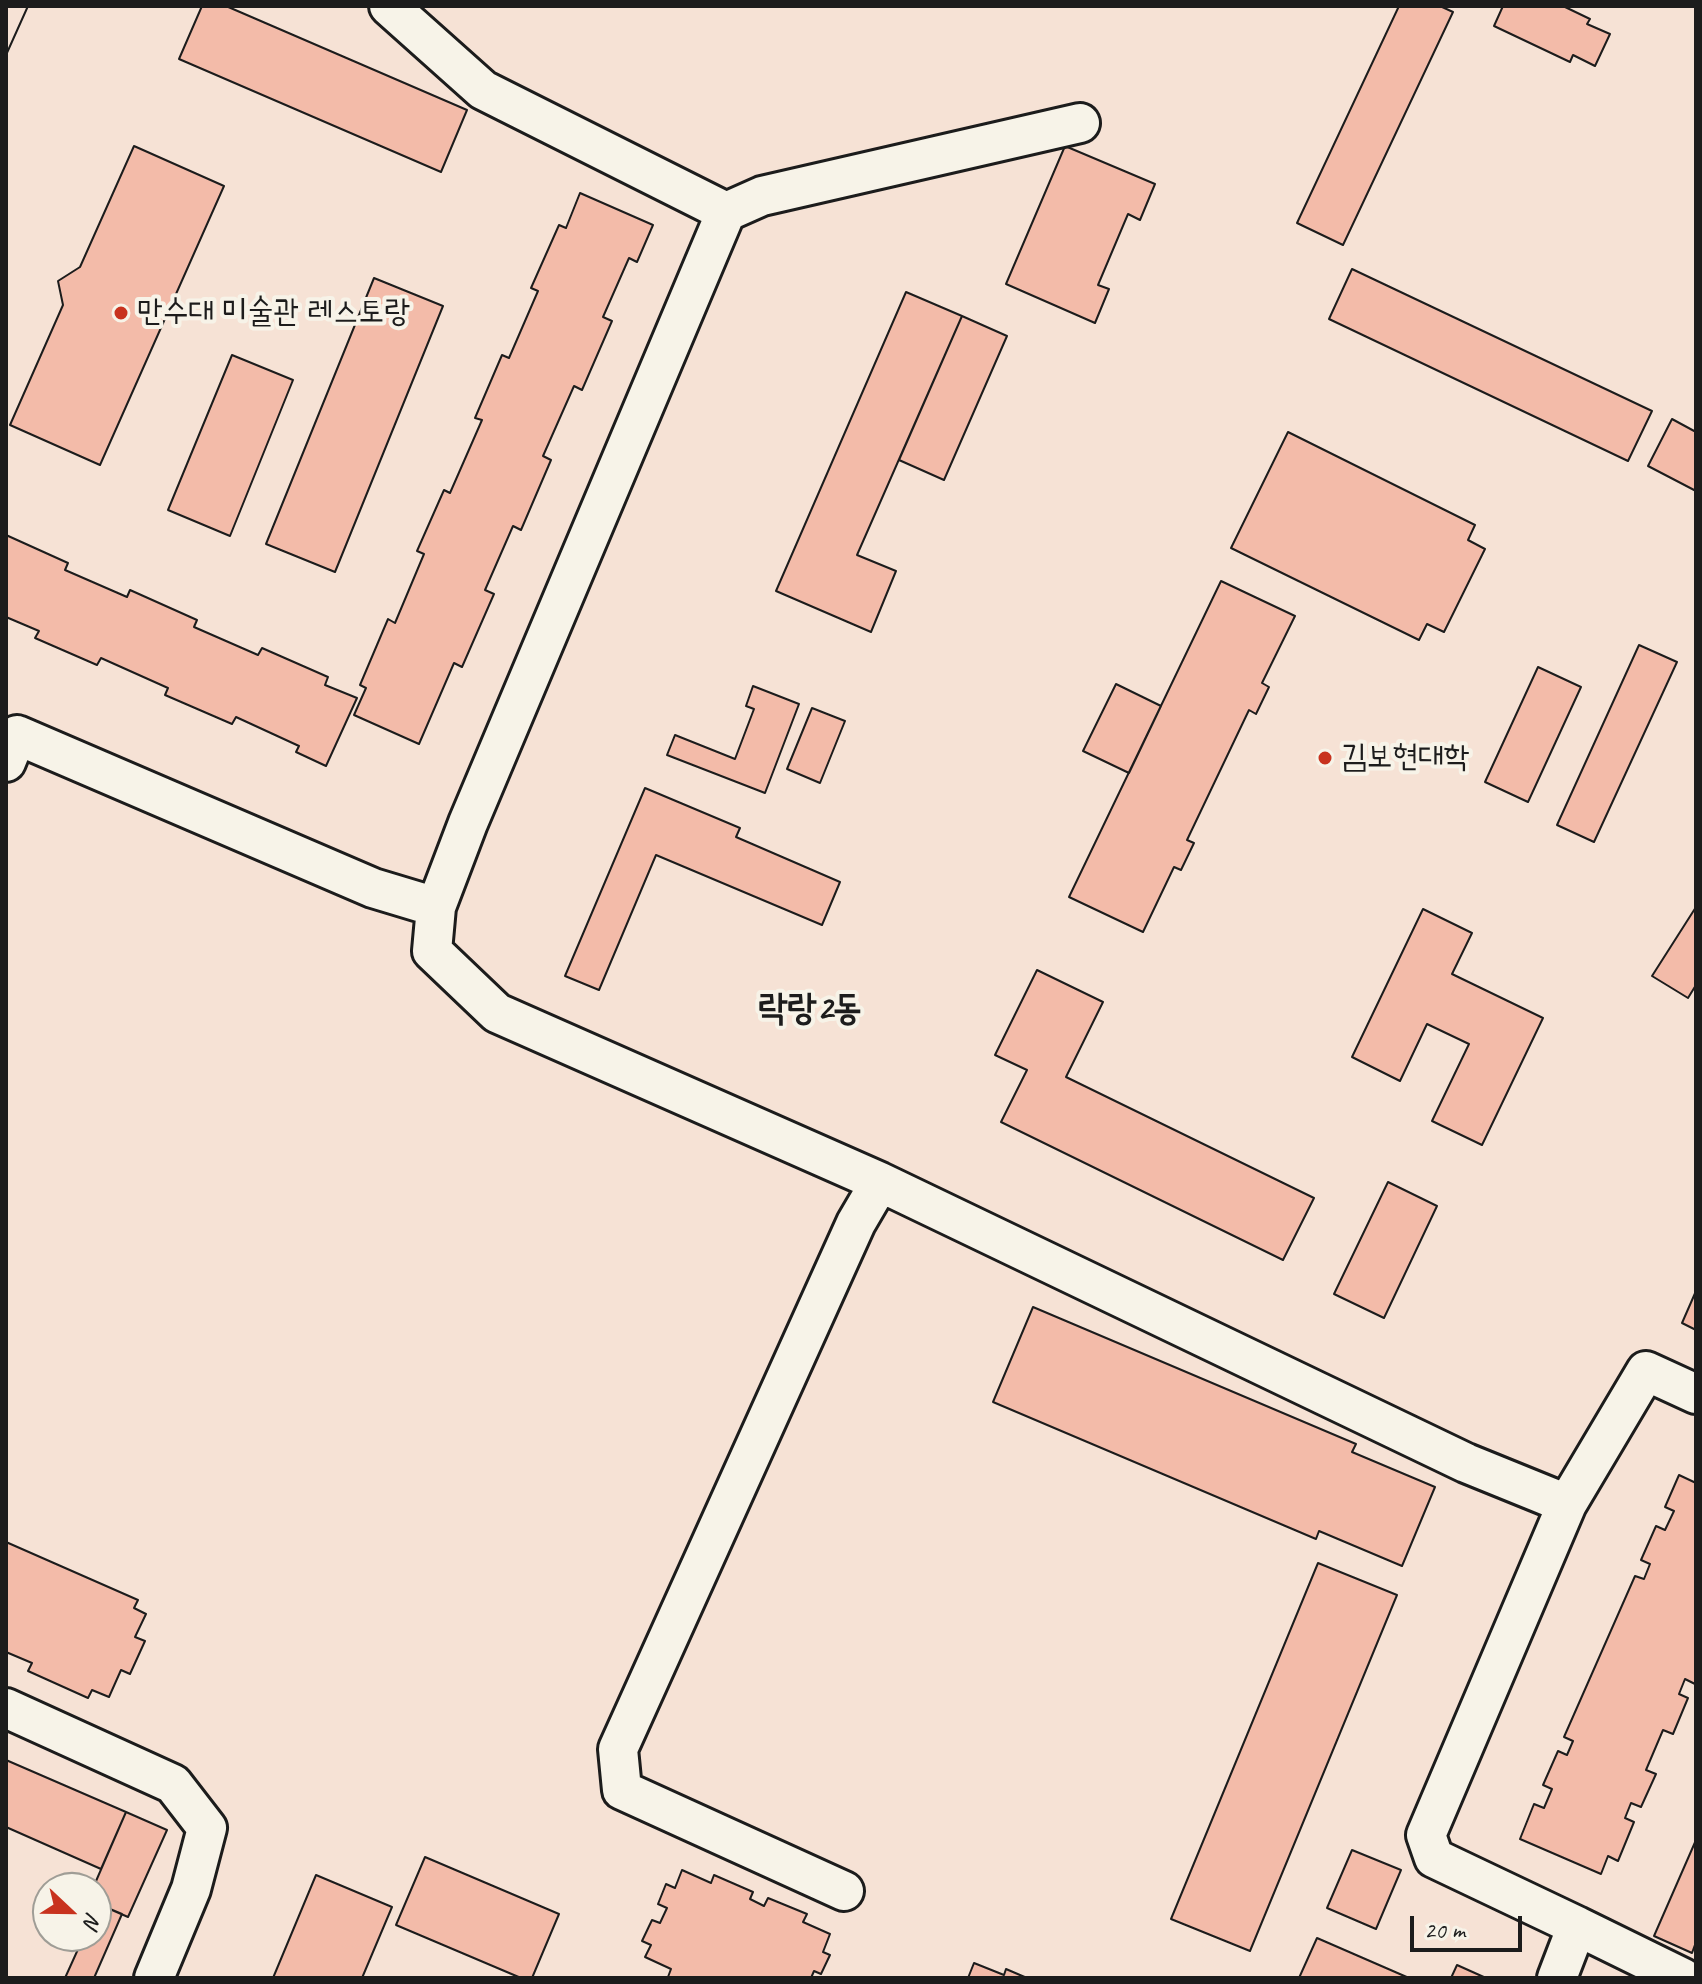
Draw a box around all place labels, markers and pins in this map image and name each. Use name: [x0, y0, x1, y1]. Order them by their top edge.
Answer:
place label: 만수대 미술관 레스토랑: [137, 294, 410, 332]
marker: 만수대 미술관 레스토랑: [112, 304, 130, 322]
place label: 김보현대학: [1341, 739, 1470, 777]
marker: 김보현대학: [1316, 749, 1334, 767]

